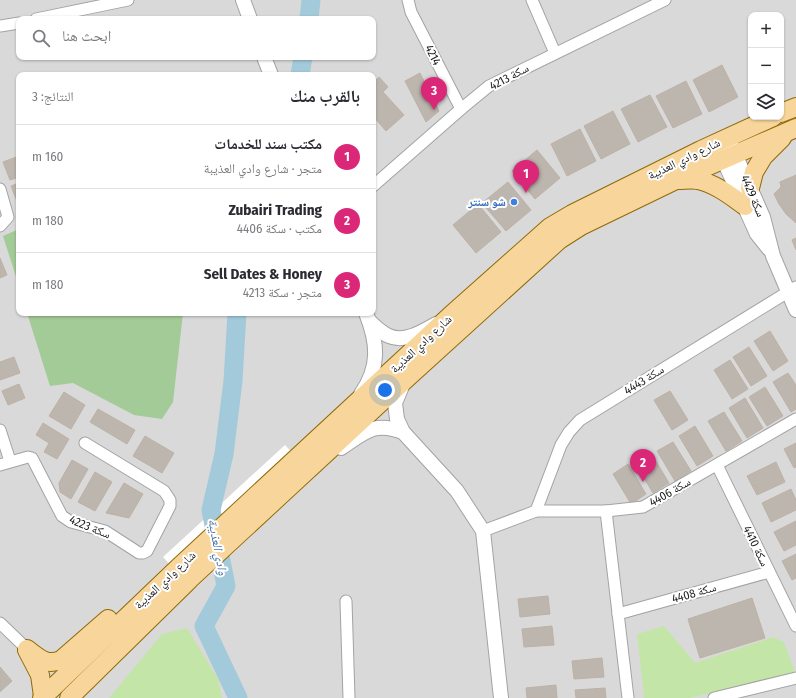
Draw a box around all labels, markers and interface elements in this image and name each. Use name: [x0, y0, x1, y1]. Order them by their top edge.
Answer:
map controls: [748, 12, 784, 120]
button: +: [748, 12, 784, 48]
search box: [16, 16, 376, 60]
icon: search: [30, 27, 52, 49]
text: ابحث هنا: [62, 27, 111, 45]
street label: 4214: [422, 42, 444, 68]
button: −: [748, 48, 784, 84]
street label: سكة 4213: [487, 61, 531, 93]
pin: 3: [421, 77, 447, 110]
button: layers: [748, 84, 784, 120]
text: بالقرب منك: [290, 86, 360, 107]
text: النتائج: 3: [32, 89, 74, 104]
text: مكتب سند للخدمات: [214, 135, 322, 153]
street label: شارع وادي العذيبة: [646, 135, 724, 185]
text: 160 m: [32, 149, 63, 164]
text: 1: [344, 149, 350, 164]
pin: 1: [513, 160, 539, 193]
text: متجر · شارع وادي العذيبة: [204, 161, 322, 176]
street label: سكة 4429: [738, 173, 768, 219]
place label: شو سنتر: [467, 195, 506, 209]
marker: شو سنتر: [509, 197, 519, 207]
text: Zubairi Trading: [228, 201, 322, 219]
text: 180 m: [32, 213, 63, 228]
text: 2: [344, 213, 350, 228]
text: مكتب · سكة 4406: [237, 221, 322, 236]
text: Sell Dates & Honey: [204, 265, 322, 283]
text: 180 m: [32, 277, 63, 292]
text: 3: [344, 277, 350, 292]
text: متجر · سكة 4213: [243, 285, 322, 300]
street label: شارع وادي العذيبة: [388, 312, 457, 378]
street label: سكة 4443: [621, 362, 667, 398]
your location: [375, 380, 395, 400]
pin: 2: [630, 449, 656, 482]
street label: سكة 4406: [647, 475, 693, 509]
street label: سكة 4223: [67, 512, 113, 542]
water label: وادي العذيبة: [202, 518, 231, 577]
street label: سكة 4410: [740, 523, 772, 569]
street label: شارع وادي العذيبة: [132, 548, 201, 614]
street label: سكة 4408: [670, 580, 718, 606]

